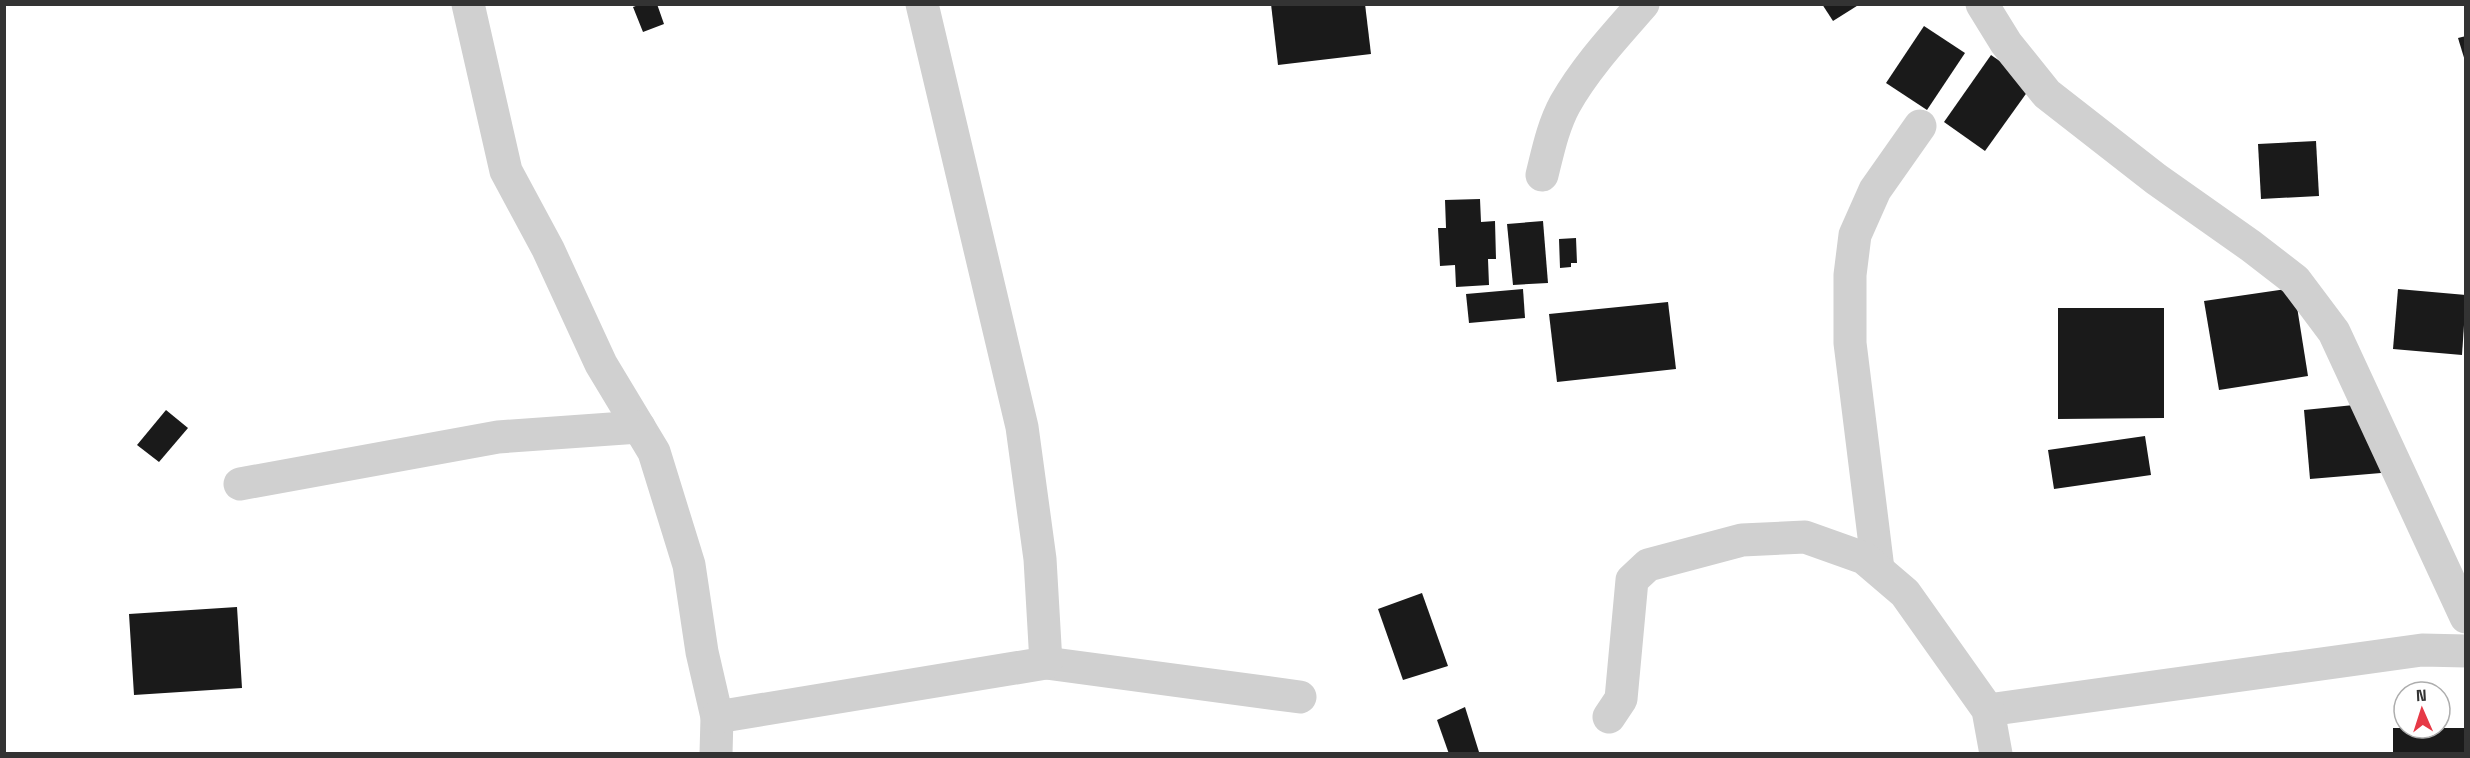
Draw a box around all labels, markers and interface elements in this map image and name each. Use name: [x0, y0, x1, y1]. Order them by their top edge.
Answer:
north arrow: [2392, 680, 2452, 740]
text: N: [2415, 685, 2427, 706]

